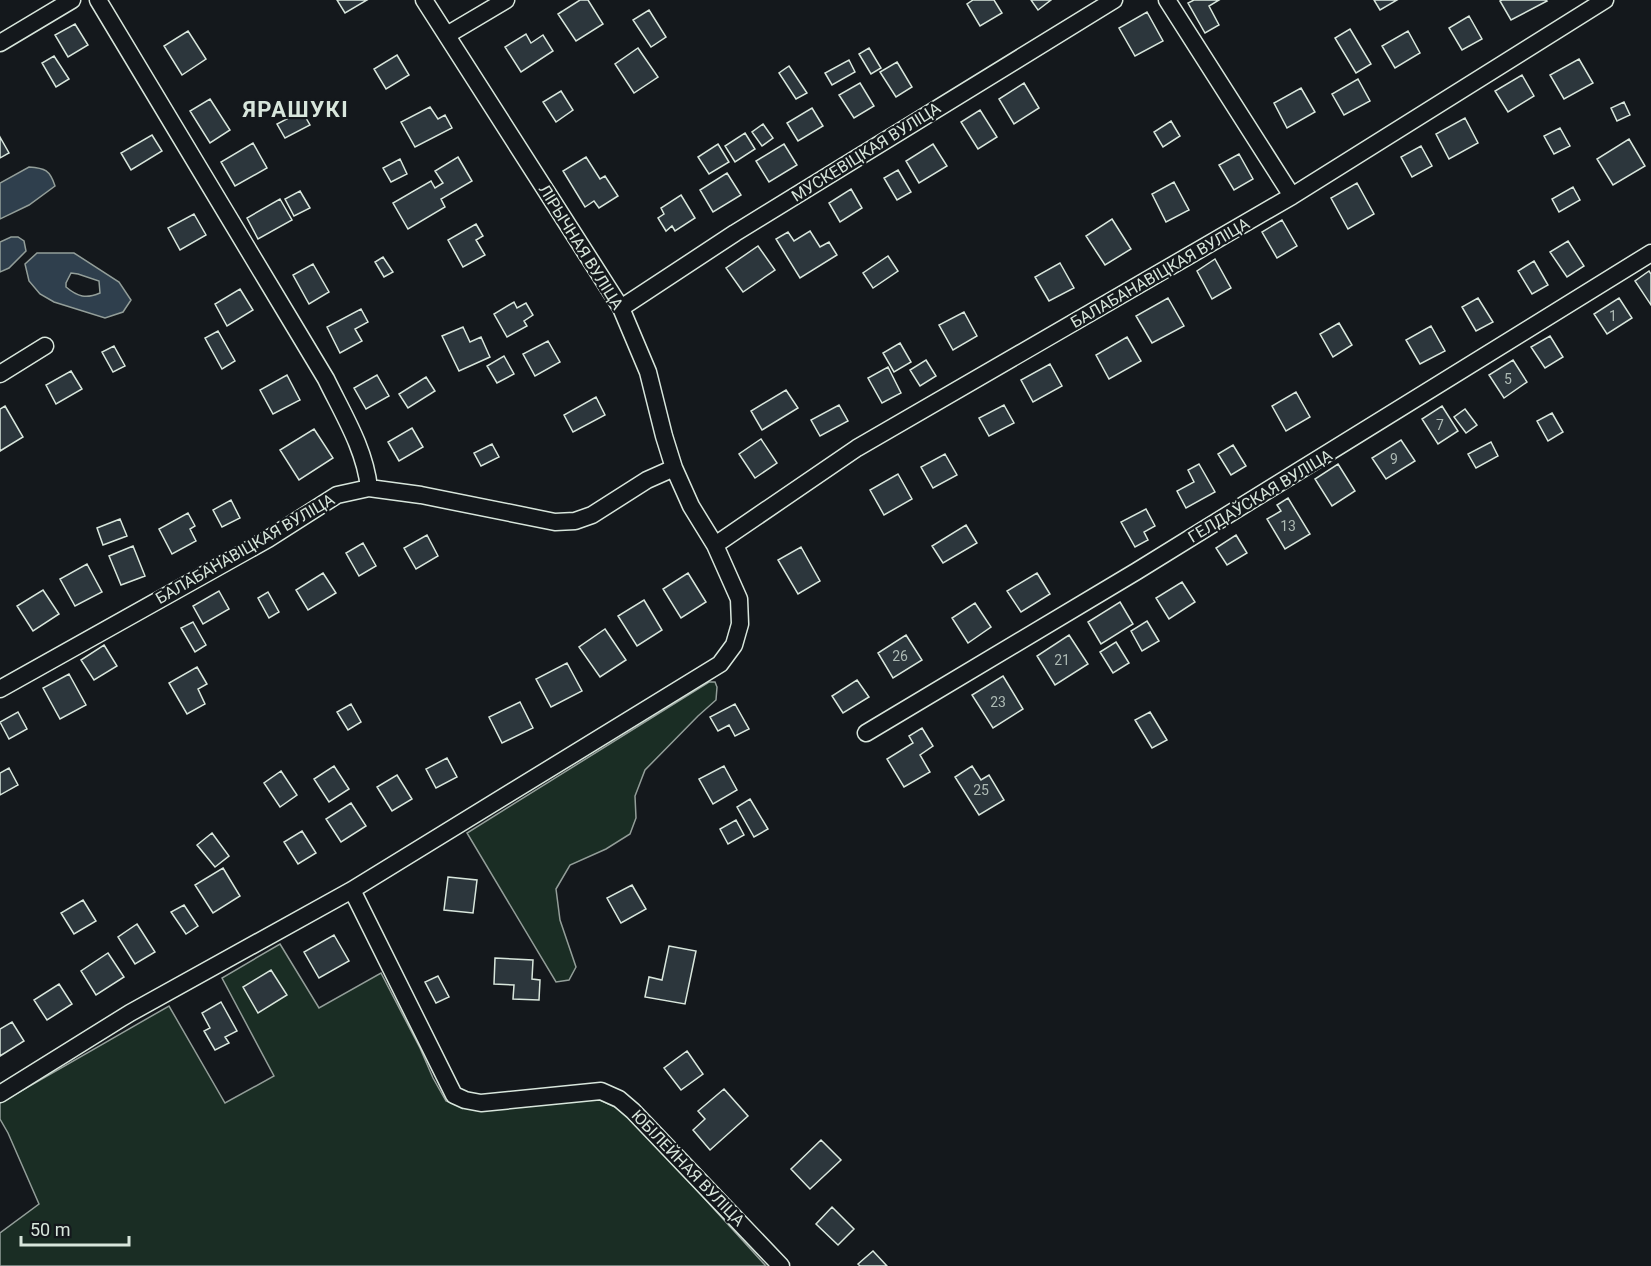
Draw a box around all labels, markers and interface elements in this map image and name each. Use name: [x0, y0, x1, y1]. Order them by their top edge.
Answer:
district label: ЯРАШУКІ: [242, 97, 349, 122]
street label: МУСКЕВІЦКАЯ ВУЛІЦА: [788, 98, 944, 206]
street label: ЛІРЫЧНАЯ ВУЛІЦА: [535, 181, 627, 314]
street label: БАЛАБАНАВІЦКАЯ ВУЛІЦА: [1067, 214, 1253, 332]
house number: 1: [1609, 308, 1617, 324]
house number: 5: [1504, 371, 1512, 387]
house number: 7: [1436, 417, 1444, 433]
street label: ГЕЛДАЎСКАЯ ВУЛІЦА: [1185, 445, 1336, 547]
house number: 9: [1390, 451, 1398, 467]
street label: БАЛАБАНАВІЦКАЯ ВУЛІЦА: [152, 490, 338, 608]
house number: 13: [1280, 518, 1296, 534]
house number: 26: [892, 648, 908, 664]
house number: 21: [1054, 652, 1070, 668]
house number: 23: [990, 694, 1006, 710]
house number: 25: [973, 782, 989, 798]
street label: ЮБІЛЕЙНАЯ ВУЛІЦА: [628, 1106, 749, 1231]
scale bar: [21, 1209, 129, 1247]
text: 50 m: [30, 1219, 70, 1240]

